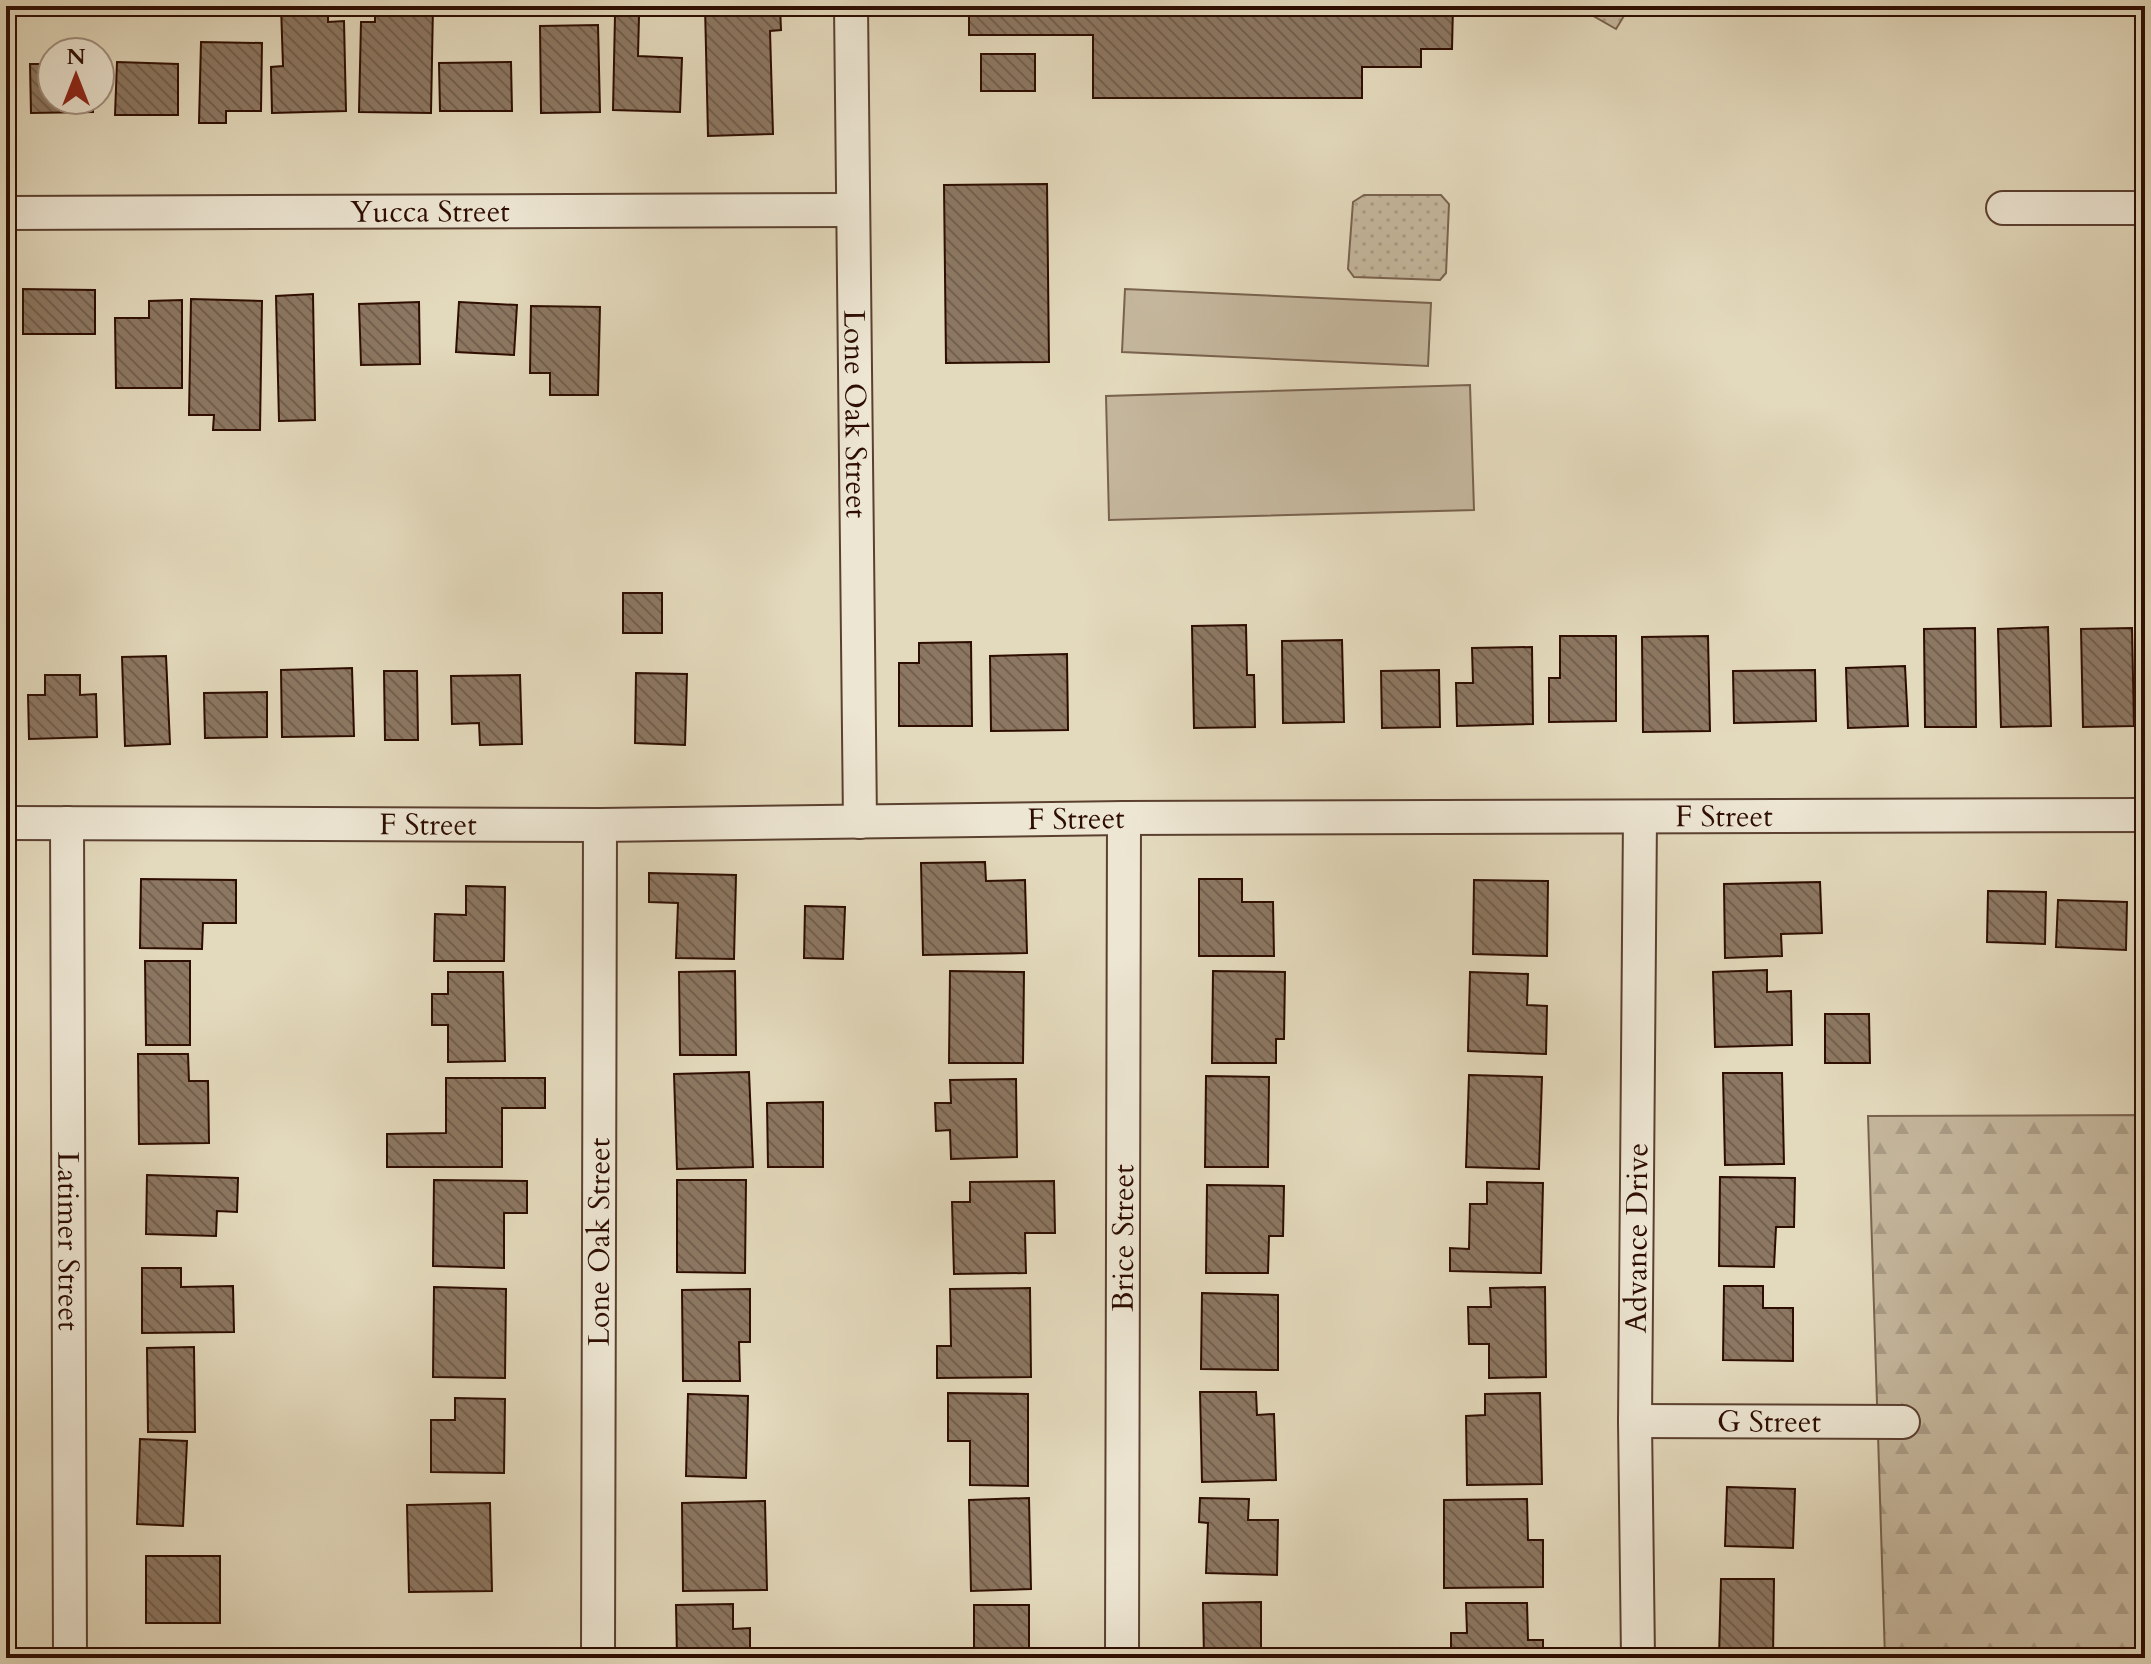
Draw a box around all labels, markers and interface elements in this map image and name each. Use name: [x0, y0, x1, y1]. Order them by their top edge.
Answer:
north arrow: [36, 36, 116, 116]
text: N: [66, 42, 86, 72]
street label: Yucca Street: [350, 191, 510, 232]
street label: Lone Oak Street: [834, 310, 877, 519]
street label: F Street: [1675, 796, 1773, 837]
street label: F Street: [1027, 797, 1125, 840]
street label: F Street: [379, 804, 477, 845]
street label: Lone Oak Street: [578, 1137, 620, 1346]
street label: Advance Drive: [1615, 1143, 1658, 1333]
street label: Latimer Street: [48, 1151, 89, 1331]
street label: Brice Street: [1102, 1164, 1144, 1312]
street label: G Street: [1717, 1401, 1822, 1442]

